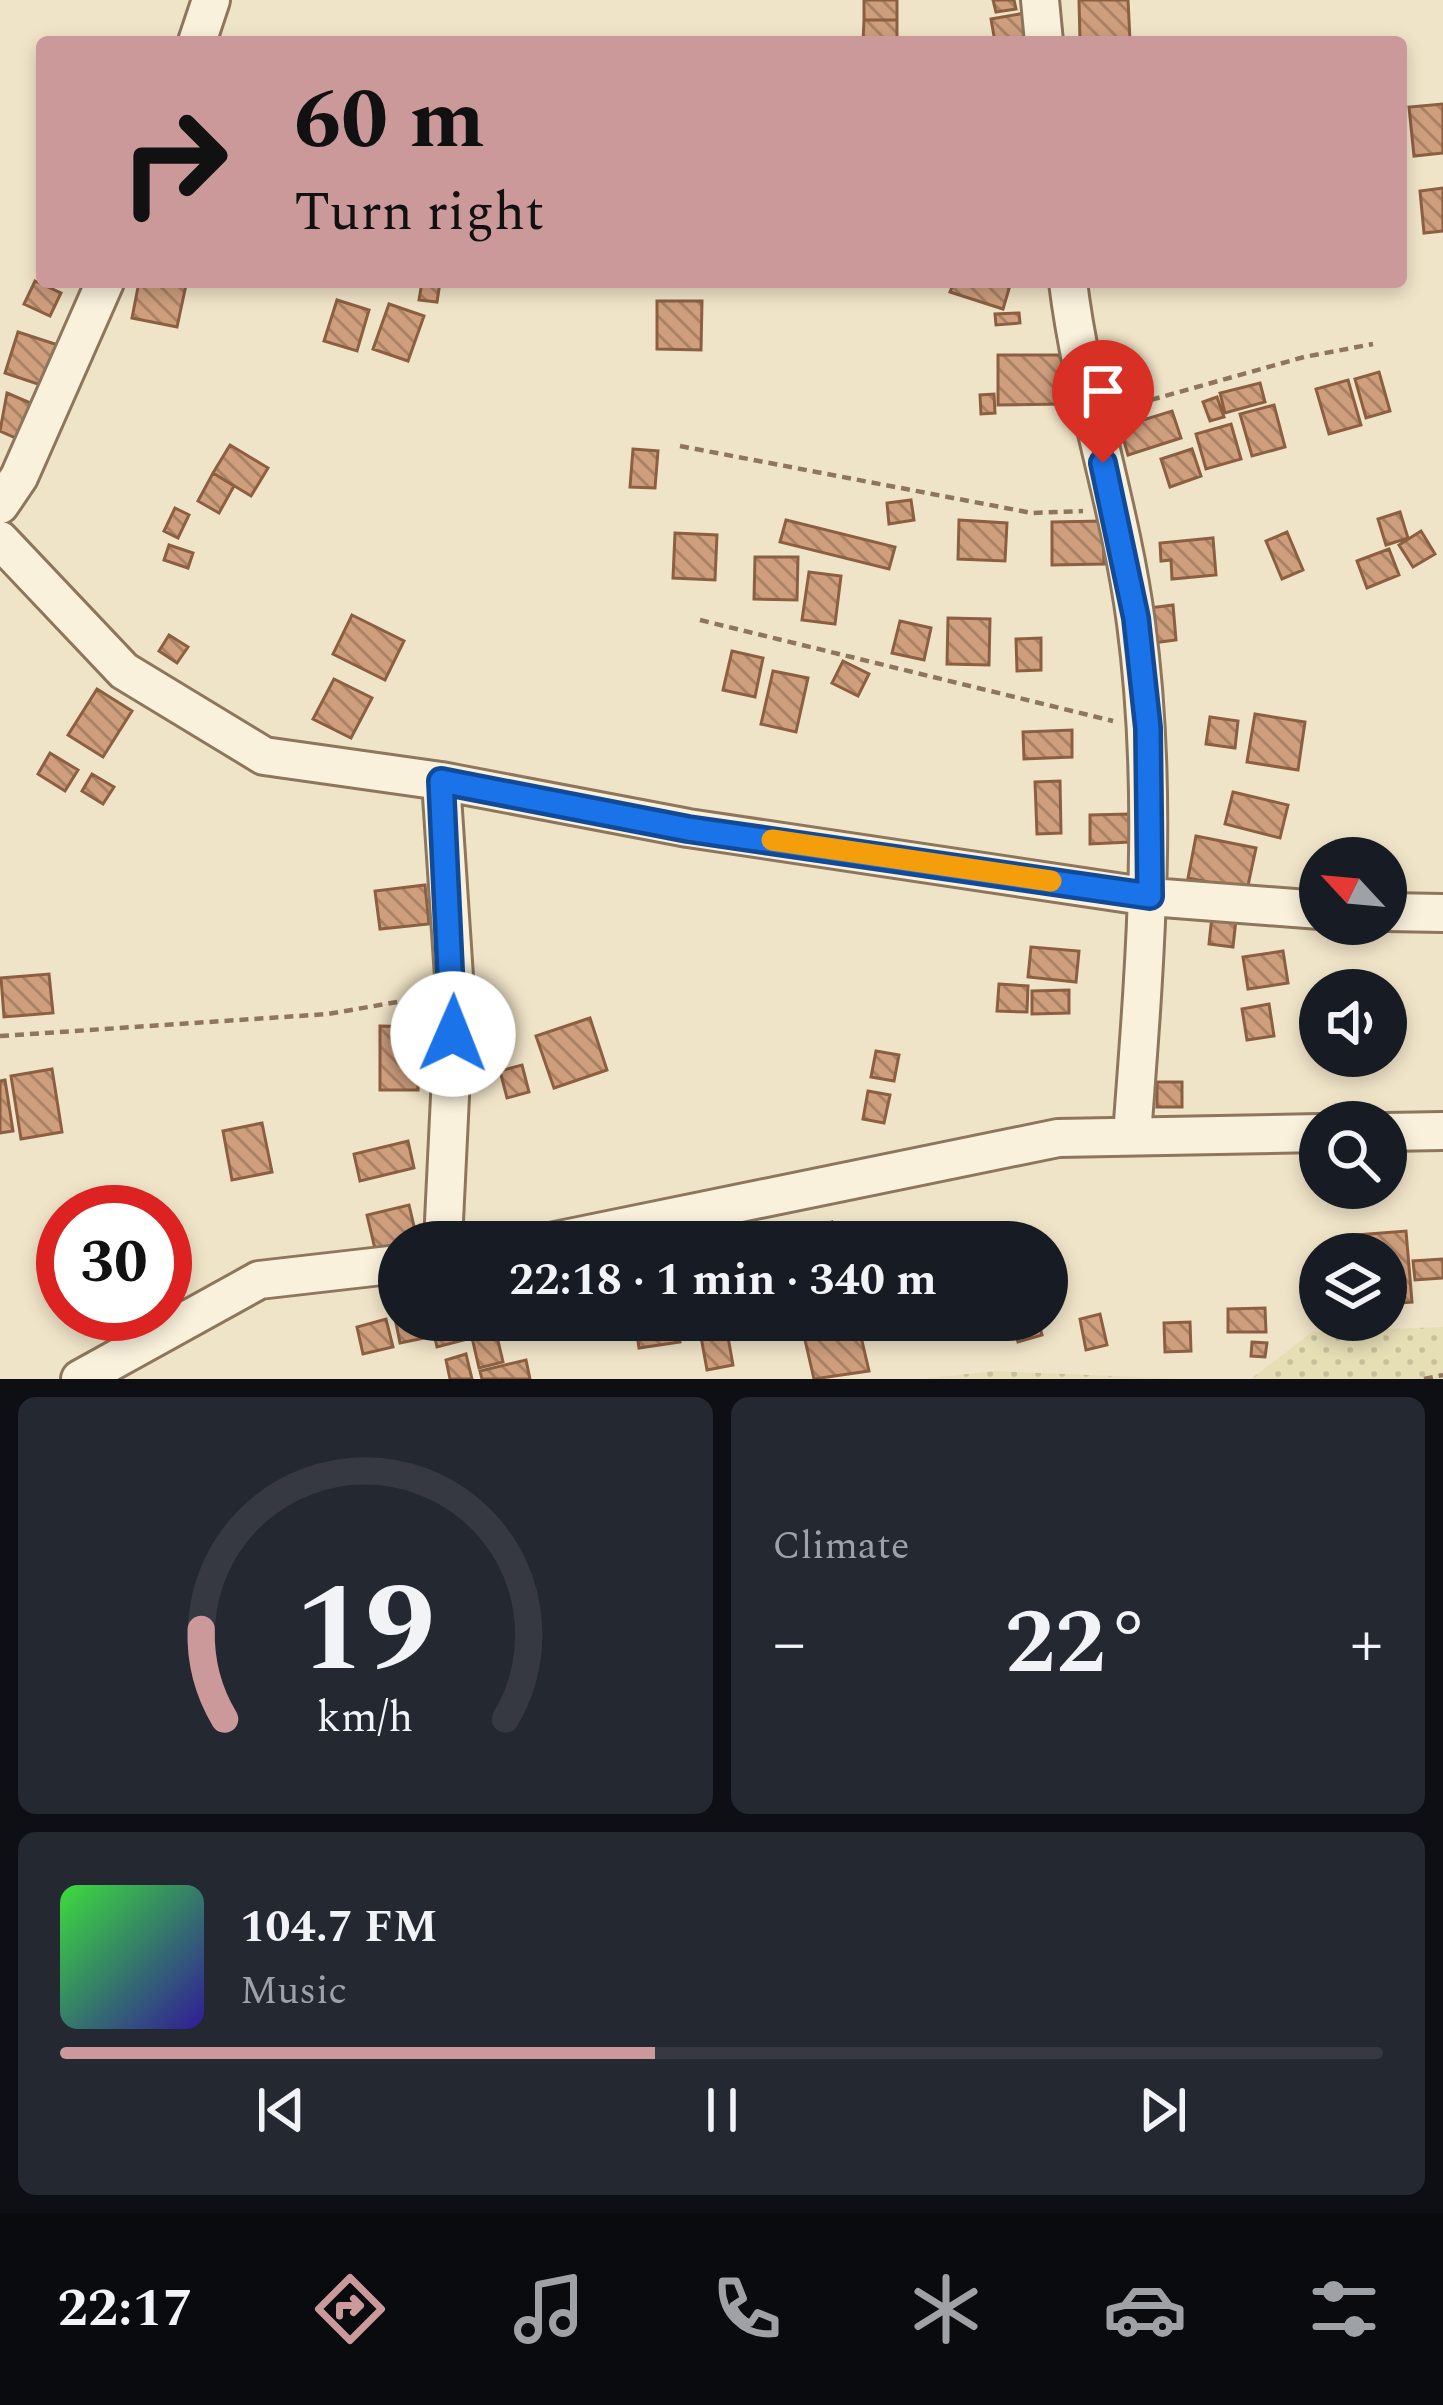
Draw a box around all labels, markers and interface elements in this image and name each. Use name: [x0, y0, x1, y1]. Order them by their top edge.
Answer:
text: 60 m: [294, 57, 485, 185]
icon: right: [96, 84, 252, 240]
text: Turn right: [294, 172, 544, 254]
pin: [1052, 340, 1154, 463]
icon: arrive: [1070, 358, 1136, 424]
north arrow: [1299, 837, 1407, 945]
map controls: [1299, 837, 1407, 1341]
button: sound: [1299, 969, 1407, 1077]
position arrow: [390, 971, 516, 1097]
button: search: [1299, 1101, 1407, 1209]
speed limit sign: 30: [36, 1185, 192, 1341]
button: layers: [1299, 1233, 1407, 1341]
text: 22:18 · 1 min · 340 m: [509, 1246, 937, 1315]
text: Climate: [773, 1517, 910, 1576]
text: 19: [295, 1536, 435, 1726]
text: 22°: [1005, 1576, 1151, 1713]
text: −: [773, 1594, 806, 1695]
text: +: [1350, 1594, 1383, 1695]
text: km/h: [317, 1685, 414, 1750]
text: 104.7 FM: [240, 1893, 437, 1962]
text: Music: [240, 1962, 347, 2021]
icon: previous: [248, 2077, 314, 2143]
icon: pause: [689, 2077, 755, 2143]
icon: next: [1130, 2077, 1196, 2143]
icon: directions: [308, 2267, 392, 2351]
icon: music: [507, 2267, 591, 2351]
icon: phone: [705, 2267, 789, 2351]
icon: climate: [904, 2267, 988, 2351]
icon: car: [1103, 2267, 1187, 2351]
icon: filters: [1302, 2267, 1386, 2351]
text: 22:17: [57, 2268, 193, 2350]

